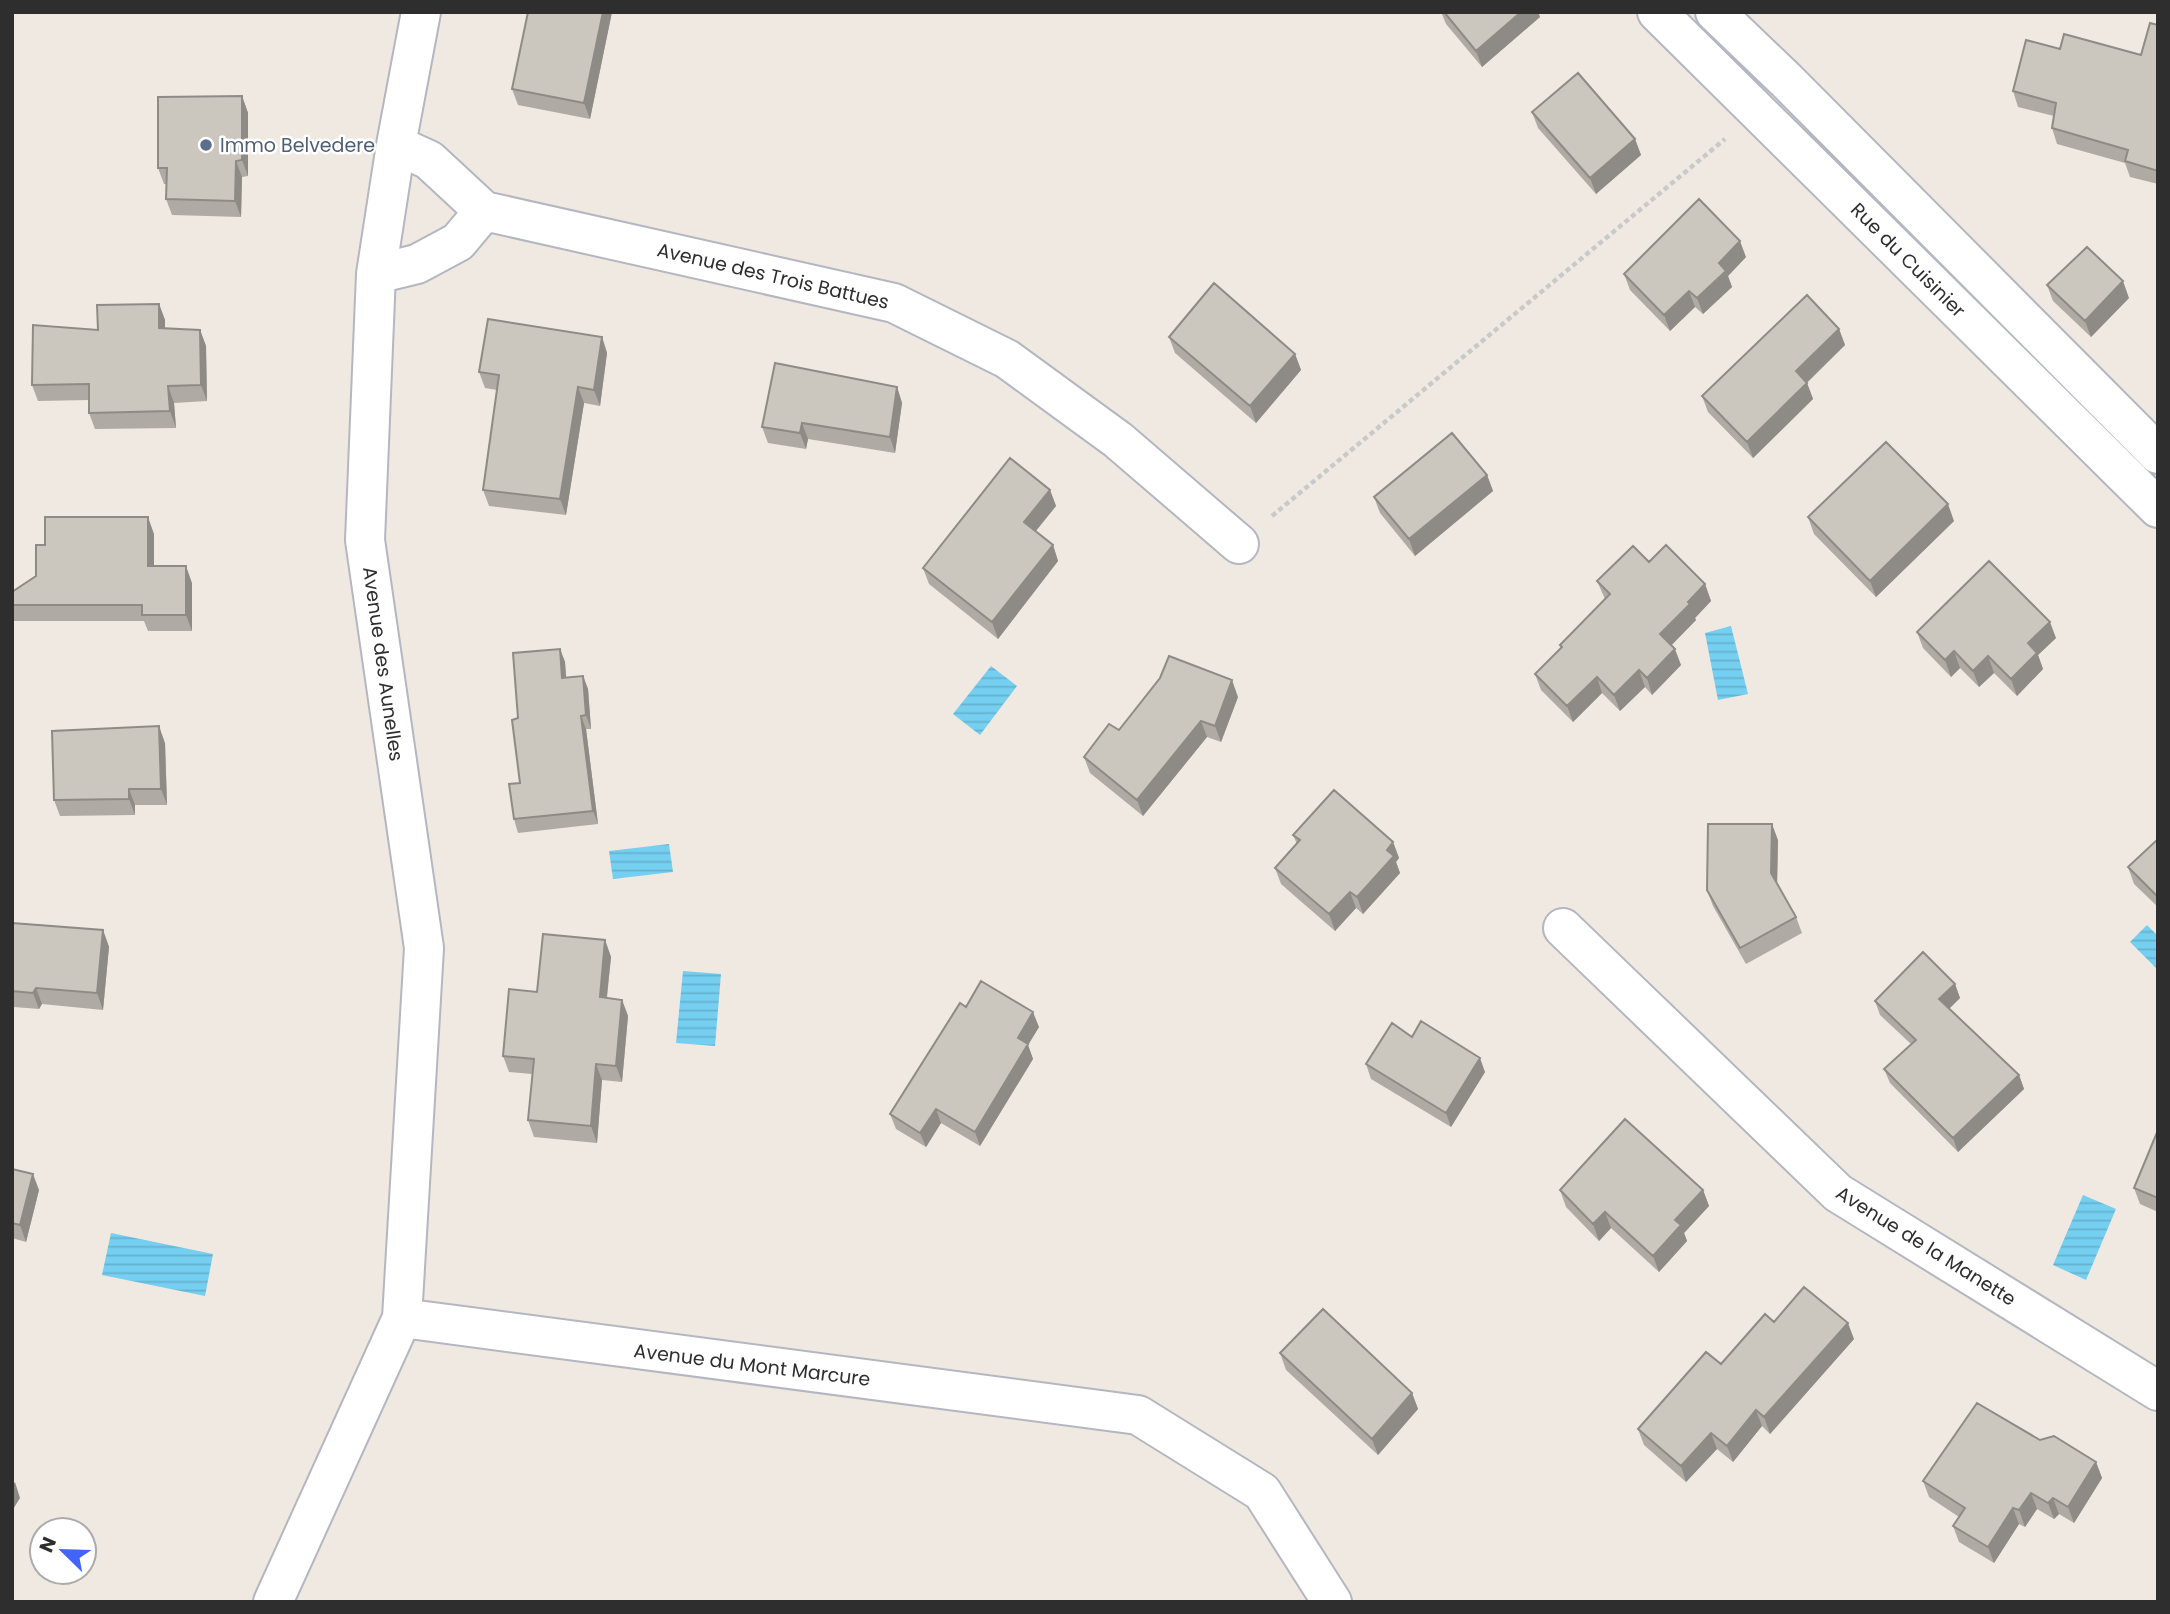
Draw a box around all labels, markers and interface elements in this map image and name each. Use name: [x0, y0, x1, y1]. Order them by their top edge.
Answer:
place label: Immo Belvedere: [220, 132, 375, 159]
marker: Immo Belvedere: [198, 137, 214, 153]
street label: Rue du Cuisinier: [1845, 197, 1971, 323]
street label: Avenue des Trois Battues: [654, 236, 892, 316]
street label: Avenue des Aunelles: [356, 565, 410, 763]
street label: Avenue de la Manette: [1831, 1180, 2021, 1312]
street label: Avenue du Mont Marcure: [632, 1337, 872, 1393]
north arrow: [28, 1516, 98, 1586]
text: N: [33, 1533, 63, 1556]

